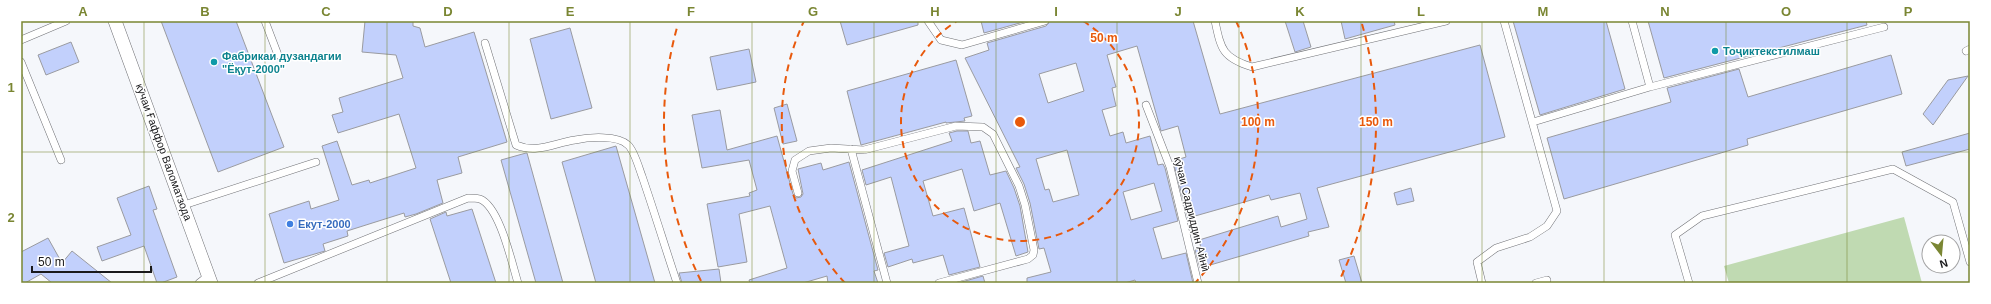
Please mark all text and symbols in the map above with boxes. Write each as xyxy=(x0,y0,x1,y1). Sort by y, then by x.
text: A xyxy=(78,4,88,19)
text: B xyxy=(200,4,210,19)
text: C xyxy=(321,4,331,19)
text: D xyxy=(443,4,453,19)
text: E xyxy=(566,4,575,19)
text: F xyxy=(687,4,695,19)
text: G xyxy=(808,4,818,19)
text: H xyxy=(930,4,940,19)
text: I xyxy=(1054,4,1058,19)
text: J xyxy=(1174,4,1182,19)
text: K xyxy=(1295,4,1305,19)
text: L xyxy=(1417,4,1425,19)
text: M xyxy=(1538,4,1548,19)
text: N xyxy=(1660,4,1670,19)
text: O xyxy=(1781,4,1791,19)
text: P xyxy=(1904,4,1913,19)
text: 50 m xyxy=(1090,31,1118,45)
place label: Тоҷиктекстилмаш xyxy=(1723,45,1820,57)
marker: Тоҷиктекстилмаш xyxy=(1710,46,1720,56)
place label: Фабрикаи дузандагии "Ёқут-2000" xyxy=(222,50,342,75)
marker: Фабрикаи дузандагии "Ёқут-2000" xyxy=(209,57,219,67)
text: 1 xyxy=(7,80,15,95)
street label: кӯчаи Ғаффор Валоматзода xyxy=(134,82,195,223)
centre of rings xyxy=(1013,115,1027,129)
text: 100 m xyxy=(1241,115,1275,129)
text: 150 m xyxy=(1359,115,1393,129)
street label: кӯчаи Садриддин Айнӣ xyxy=(1172,155,1212,273)
text: 2 xyxy=(7,210,15,225)
place label: Екут-2000 xyxy=(298,218,351,230)
marker: Екут-2000 xyxy=(285,219,295,229)
north arrow xyxy=(1921,234,1961,274)
scale bar xyxy=(32,248,151,274)
text: 50 m xyxy=(38,255,65,269)
text: N xyxy=(1938,257,1949,270)

